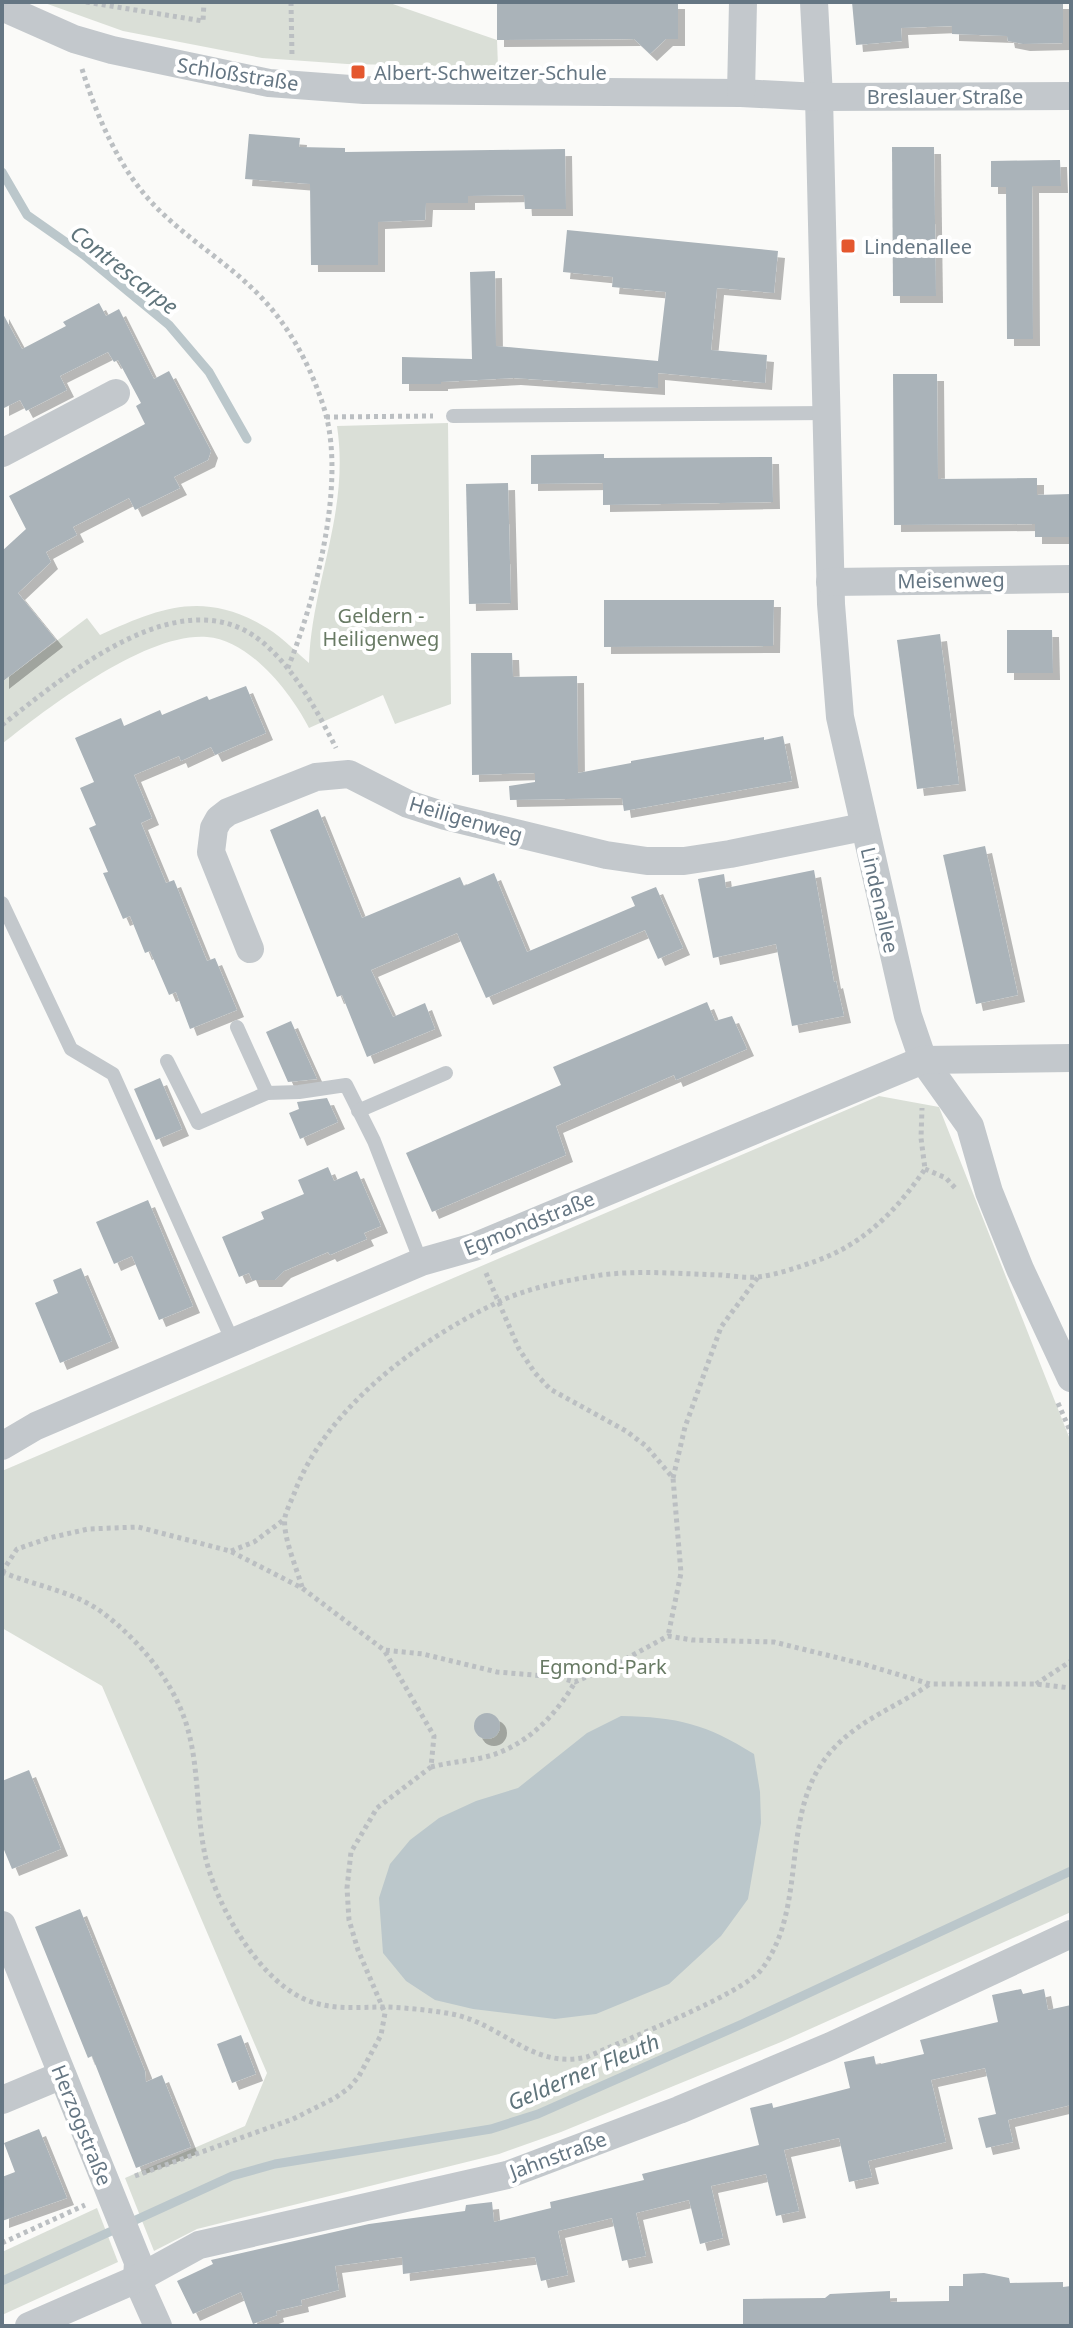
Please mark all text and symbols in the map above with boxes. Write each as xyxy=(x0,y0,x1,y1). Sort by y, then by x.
street label: Schloßstraße xyxy=(175,51,301,97)
place label: Albert-Schweitzer-Schule xyxy=(374,59,607,86)
marker: Albert-Schweitzer-Schule xyxy=(349,63,367,81)
street label: Breslauer Straße xyxy=(867,83,1023,110)
water label: Contrescarpe xyxy=(65,217,185,321)
place label: Lindenallee xyxy=(864,233,972,260)
marker: Lindenallee xyxy=(839,237,857,255)
street label: Meisenweg xyxy=(897,566,1005,594)
park label: Geldern - Heiligenweg xyxy=(323,602,439,652)
street label: Heiligenweg xyxy=(406,790,526,848)
street label: Lindenallee xyxy=(855,844,905,956)
street label: Egmondstraße xyxy=(460,1185,598,1261)
park label: Egmond-Park xyxy=(539,1653,667,1680)
water label: Gelderner Fleuth xyxy=(502,2026,664,2116)
street label: Herzogstraße xyxy=(46,2061,118,2189)
street label: Jahnstraße xyxy=(504,2125,610,2186)

